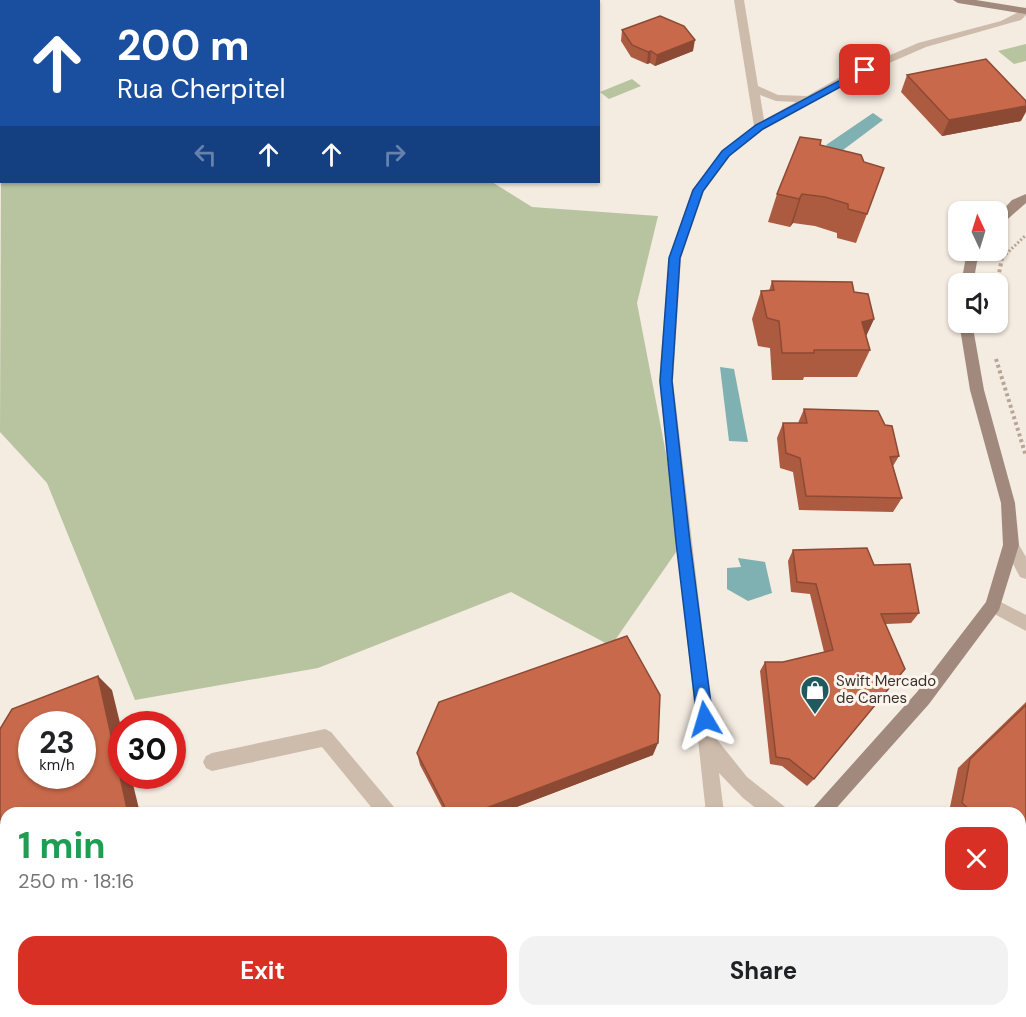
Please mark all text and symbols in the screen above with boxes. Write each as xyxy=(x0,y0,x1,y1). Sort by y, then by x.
text: 200 m xyxy=(117,18,250,73)
icon: ahead xyxy=(18,24,96,102)
pin xyxy=(839,44,890,95)
icon: arrive xyxy=(848,53,881,86)
text: Rua Cherpitel xyxy=(117,71,286,106)
icon: left xyxy=(189,138,222,171)
icon: ahead xyxy=(252,138,285,171)
icon: ahead xyxy=(315,138,348,171)
icon: right xyxy=(378,138,411,171)
north arrow xyxy=(948,201,1008,261)
map controls xyxy=(948,201,1008,333)
button: sound xyxy=(948,273,1008,333)
place label: Swift Mercado de Carnes xyxy=(836,671,936,708)
shop icon: Swift Mercado de Carnes xyxy=(799,674,831,716)
position arrow xyxy=(673,687,737,751)
speed limit sign: 30 xyxy=(108,711,186,789)
text: 23 xyxy=(39,723,75,762)
text: km/h xyxy=(39,755,75,775)
text: 1 min xyxy=(18,822,106,869)
button: close xyxy=(945,827,1008,890)
text: 250 m · 18:16 xyxy=(18,868,134,894)
button: Exit xyxy=(18,936,507,1005)
button: Share xyxy=(519,936,1008,1005)

